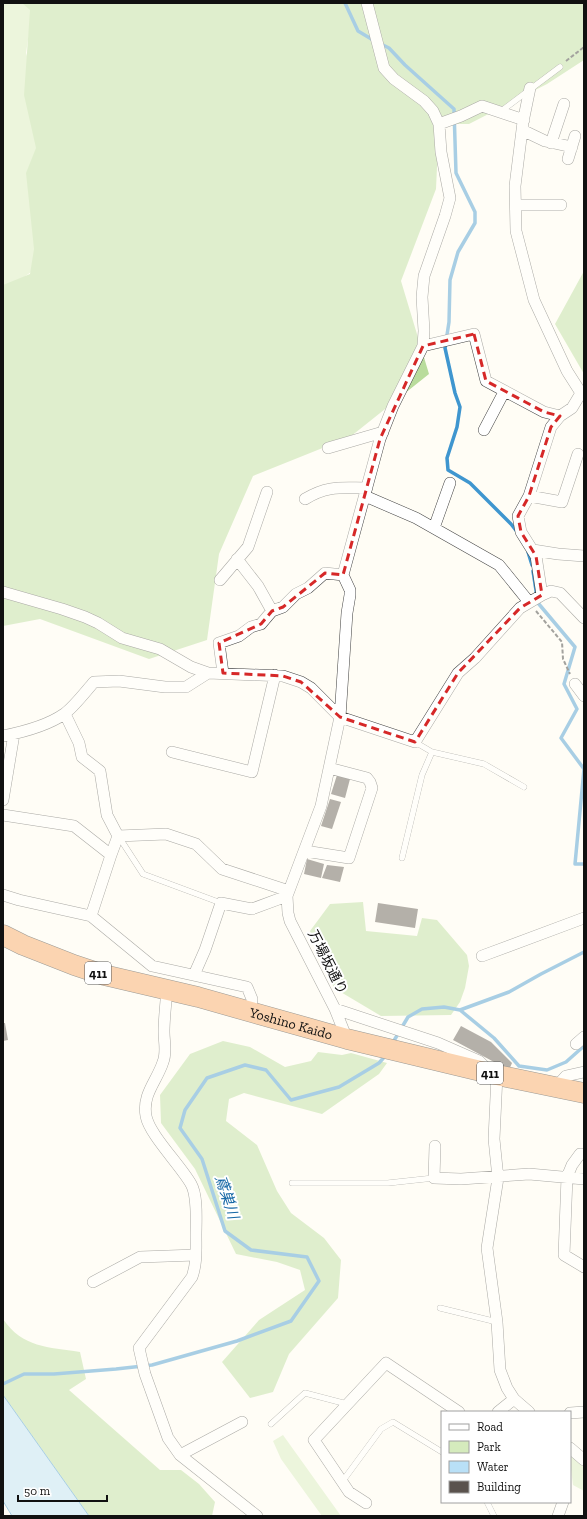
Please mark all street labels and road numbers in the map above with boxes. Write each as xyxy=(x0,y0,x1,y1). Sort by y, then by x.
street label: 万場坂通り xyxy=(304,927,351,997)
road number: 411 xyxy=(85,962,111,984)
street label: Yoshino Kaido xyxy=(246,1004,334,1044)
road number: 411 xyxy=(477,1062,503,1084)

